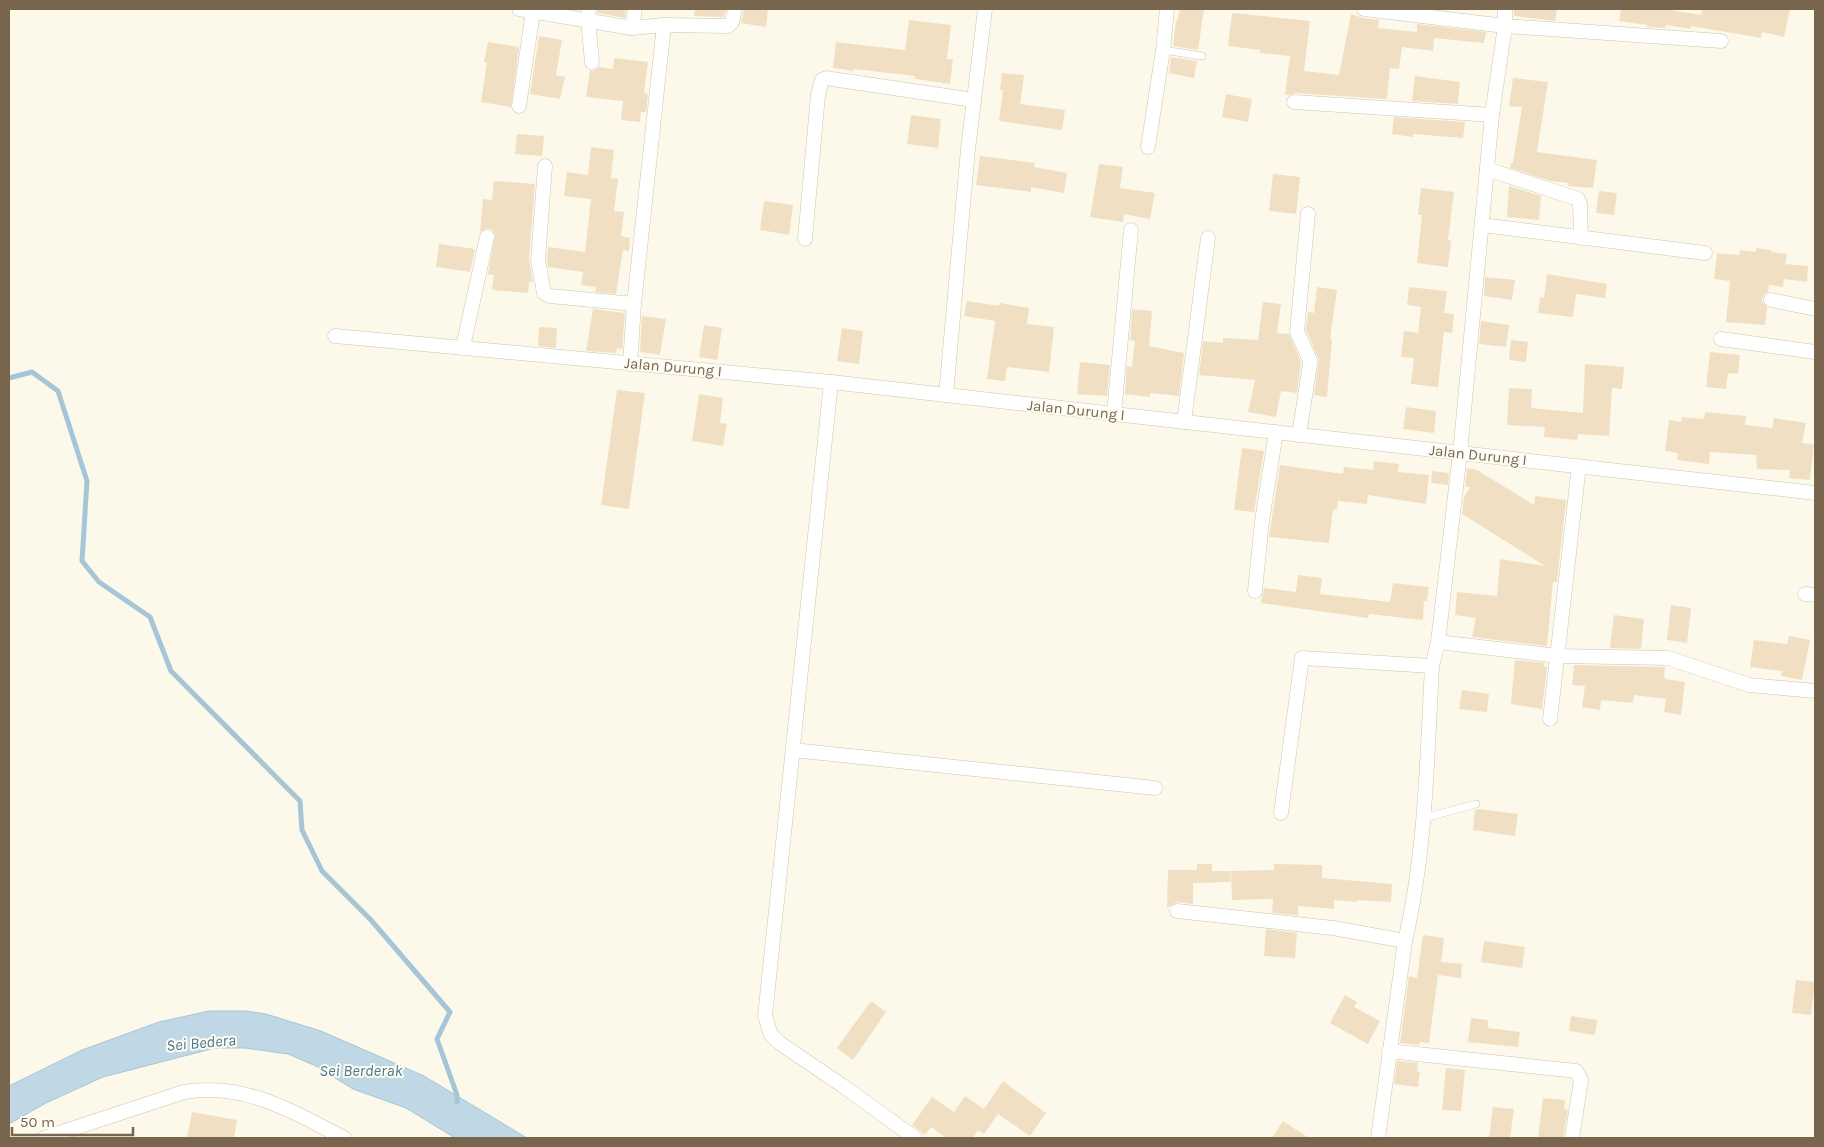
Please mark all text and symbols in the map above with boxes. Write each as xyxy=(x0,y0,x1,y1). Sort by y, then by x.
street label: Jalan Durung I xyxy=(623,354,723,380)
street label: Jalan Durung I xyxy=(1026,396,1126,424)
street label: Jalan Durung I xyxy=(1428,441,1528,469)
water label: Sei Bedera xyxy=(165,1030,237,1055)
water label: Sei Berderak xyxy=(319,1061,404,1080)
scale bar xyxy=(12,1104,134,1136)
text: 50 m xyxy=(20,1113,55,1131)

